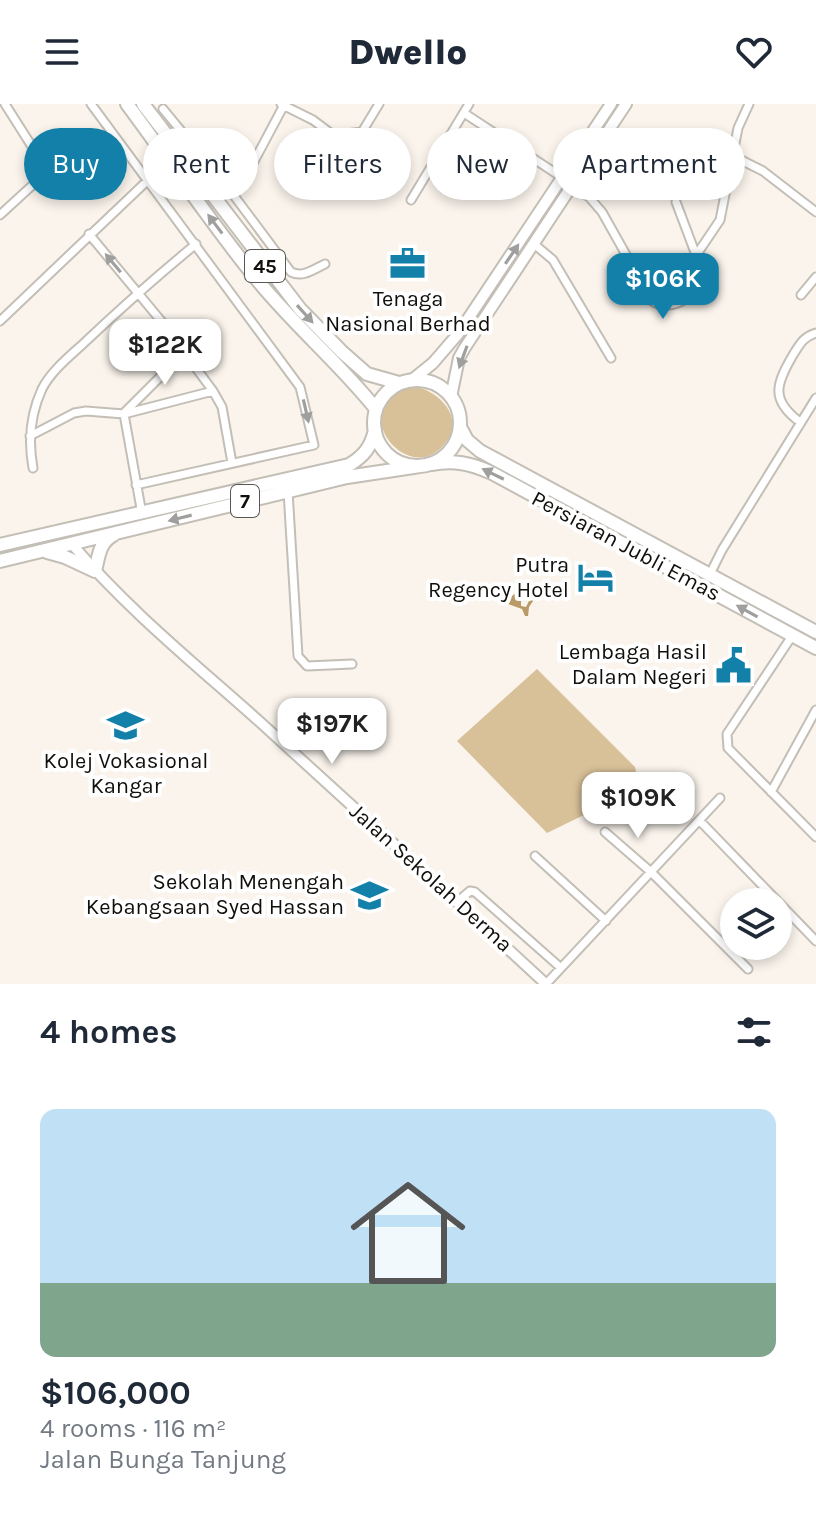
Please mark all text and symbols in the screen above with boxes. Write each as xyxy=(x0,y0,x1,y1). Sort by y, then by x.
icon: menu xyxy=(40,30,84,74)
icon: heart xyxy=(732,30,776,74)
text: Dwello xyxy=(349,31,467,73)
chip: Buy xyxy=(24,128,127,200)
chip: Rent xyxy=(143,128,258,200)
chip: Filters xyxy=(274,128,411,200)
chip: New xyxy=(427,128,537,200)
chip: Apartment xyxy=(553,128,745,200)
one-way arrow xyxy=(208,213,224,234)
office icon: Tenaga Nasional Berhad xyxy=(389,244,427,282)
one-way arrow xyxy=(504,244,519,265)
road number: 45 xyxy=(245,250,285,282)
pin: $106K xyxy=(607,253,719,321)
one-way arrow xyxy=(105,254,122,274)
text: $106K xyxy=(625,263,701,294)
place label: Tenaga Nasional Berhad xyxy=(325,286,491,337)
one-way arrow xyxy=(296,305,314,324)
pin: $122K xyxy=(109,319,221,387)
text: $122K xyxy=(127,329,203,360)
one-way arrow xyxy=(456,345,468,369)
one-way arrow xyxy=(300,398,313,423)
one-way arrow xyxy=(481,467,504,481)
road number: 7 xyxy=(231,485,259,517)
street label: Persiaran Jubli Emas xyxy=(527,485,725,607)
one-way arrow xyxy=(167,512,192,524)
place label: Putra Regency Hotel xyxy=(428,552,569,603)
hotel icon: Putra Regency Hotel xyxy=(576,559,614,597)
one-way arrow xyxy=(736,605,759,618)
place label: Lembaga Hasil Dalam Negeri xyxy=(559,639,707,690)
public building icon: Lembaga Hasil Dalam Negeri xyxy=(714,646,752,684)
pin: $197K xyxy=(276,698,388,766)
school or university icon: Kolej Vokasional Kangar xyxy=(107,706,145,744)
text: $197K xyxy=(296,708,368,739)
place label: Kolej Vokasional Kangar xyxy=(44,748,208,799)
pin: $109K xyxy=(582,772,694,840)
text: $109K xyxy=(600,782,676,813)
street label: Jalan Sekolah Derma xyxy=(344,798,518,958)
place label: Sekolah Menengah Kebangsaan Syed Hassan xyxy=(86,869,344,920)
school or university icon: Sekolah Menengah Kebangsaan Syed Hassan xyxy=(351,876,389,914)
map controls xyxy=(720,888,792,960)
button: layers xyxy=(720,888,792,960)
icon: filters xyxy=(732,1010,776,1054)
text: 4 homes xyxy=(40,1012,177,1052)
icon: home xyxy=(336,1161,480,1305)
text: $106,000 xyxy=(40,1373,191,1413)
text: 4 rooms · 116 m² xyxy=(40,1413,227,1444)
text: Jalan Bunga Tanjung xyxy=(40,1444,286,1475)

